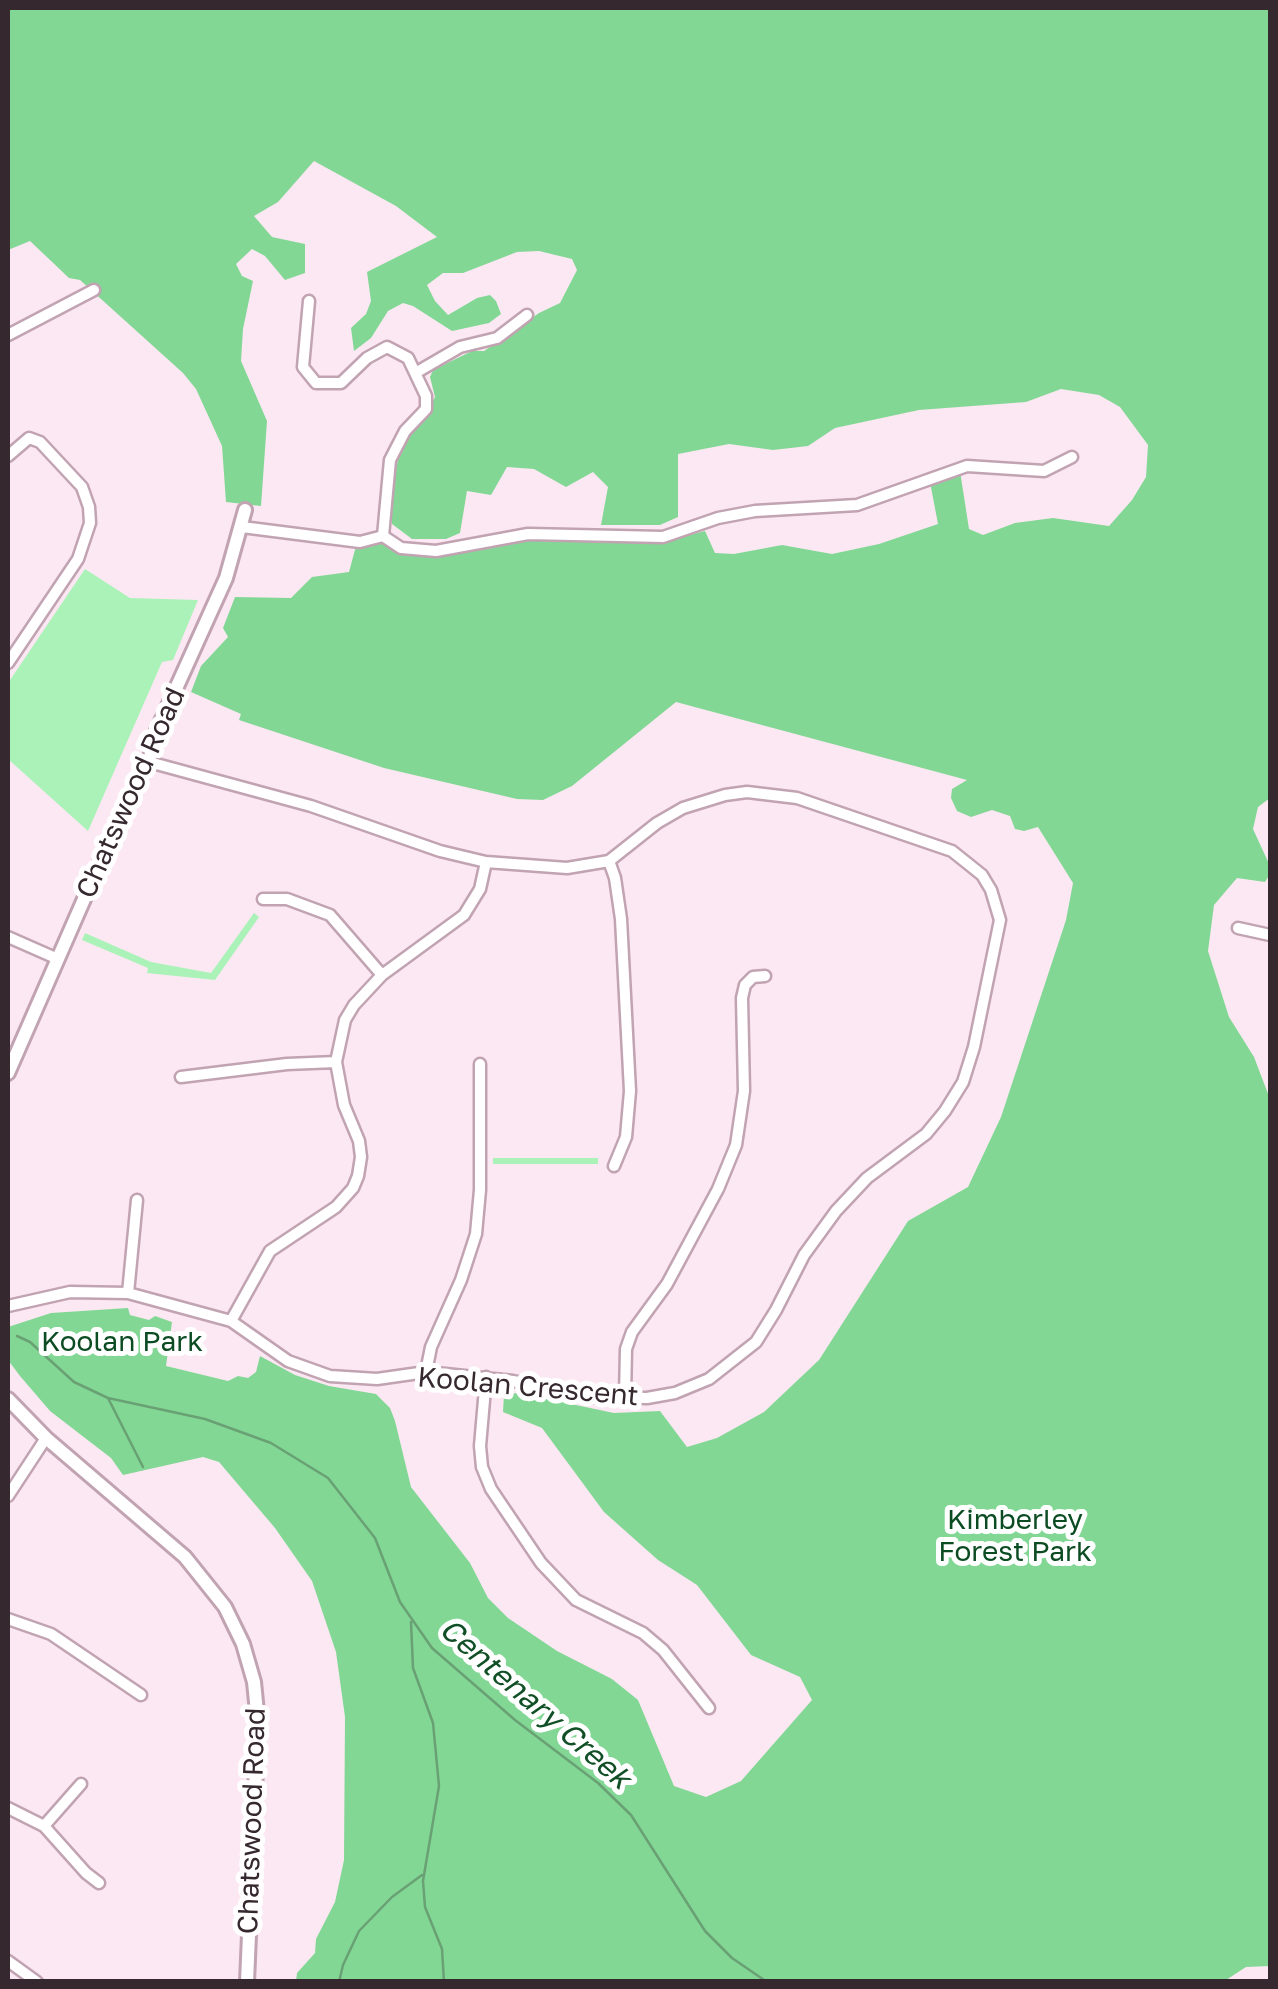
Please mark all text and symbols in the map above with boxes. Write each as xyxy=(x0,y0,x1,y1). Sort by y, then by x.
street label: Chatswood Road xyxy=(70,683,192,903)
park label: Koolan Park xyxy=(41,1325,203,1359)
street label: Koolan Crescent xyxy=(416,1361,640,1413)
park label: Kimberley Forest Park xyxy=(938,1503,1092,1569)
water label: Centenary Creek xyxy=(432,1611,638,1797)
street label: Chatswood Road xyxy=(231,1707,273,1935)

